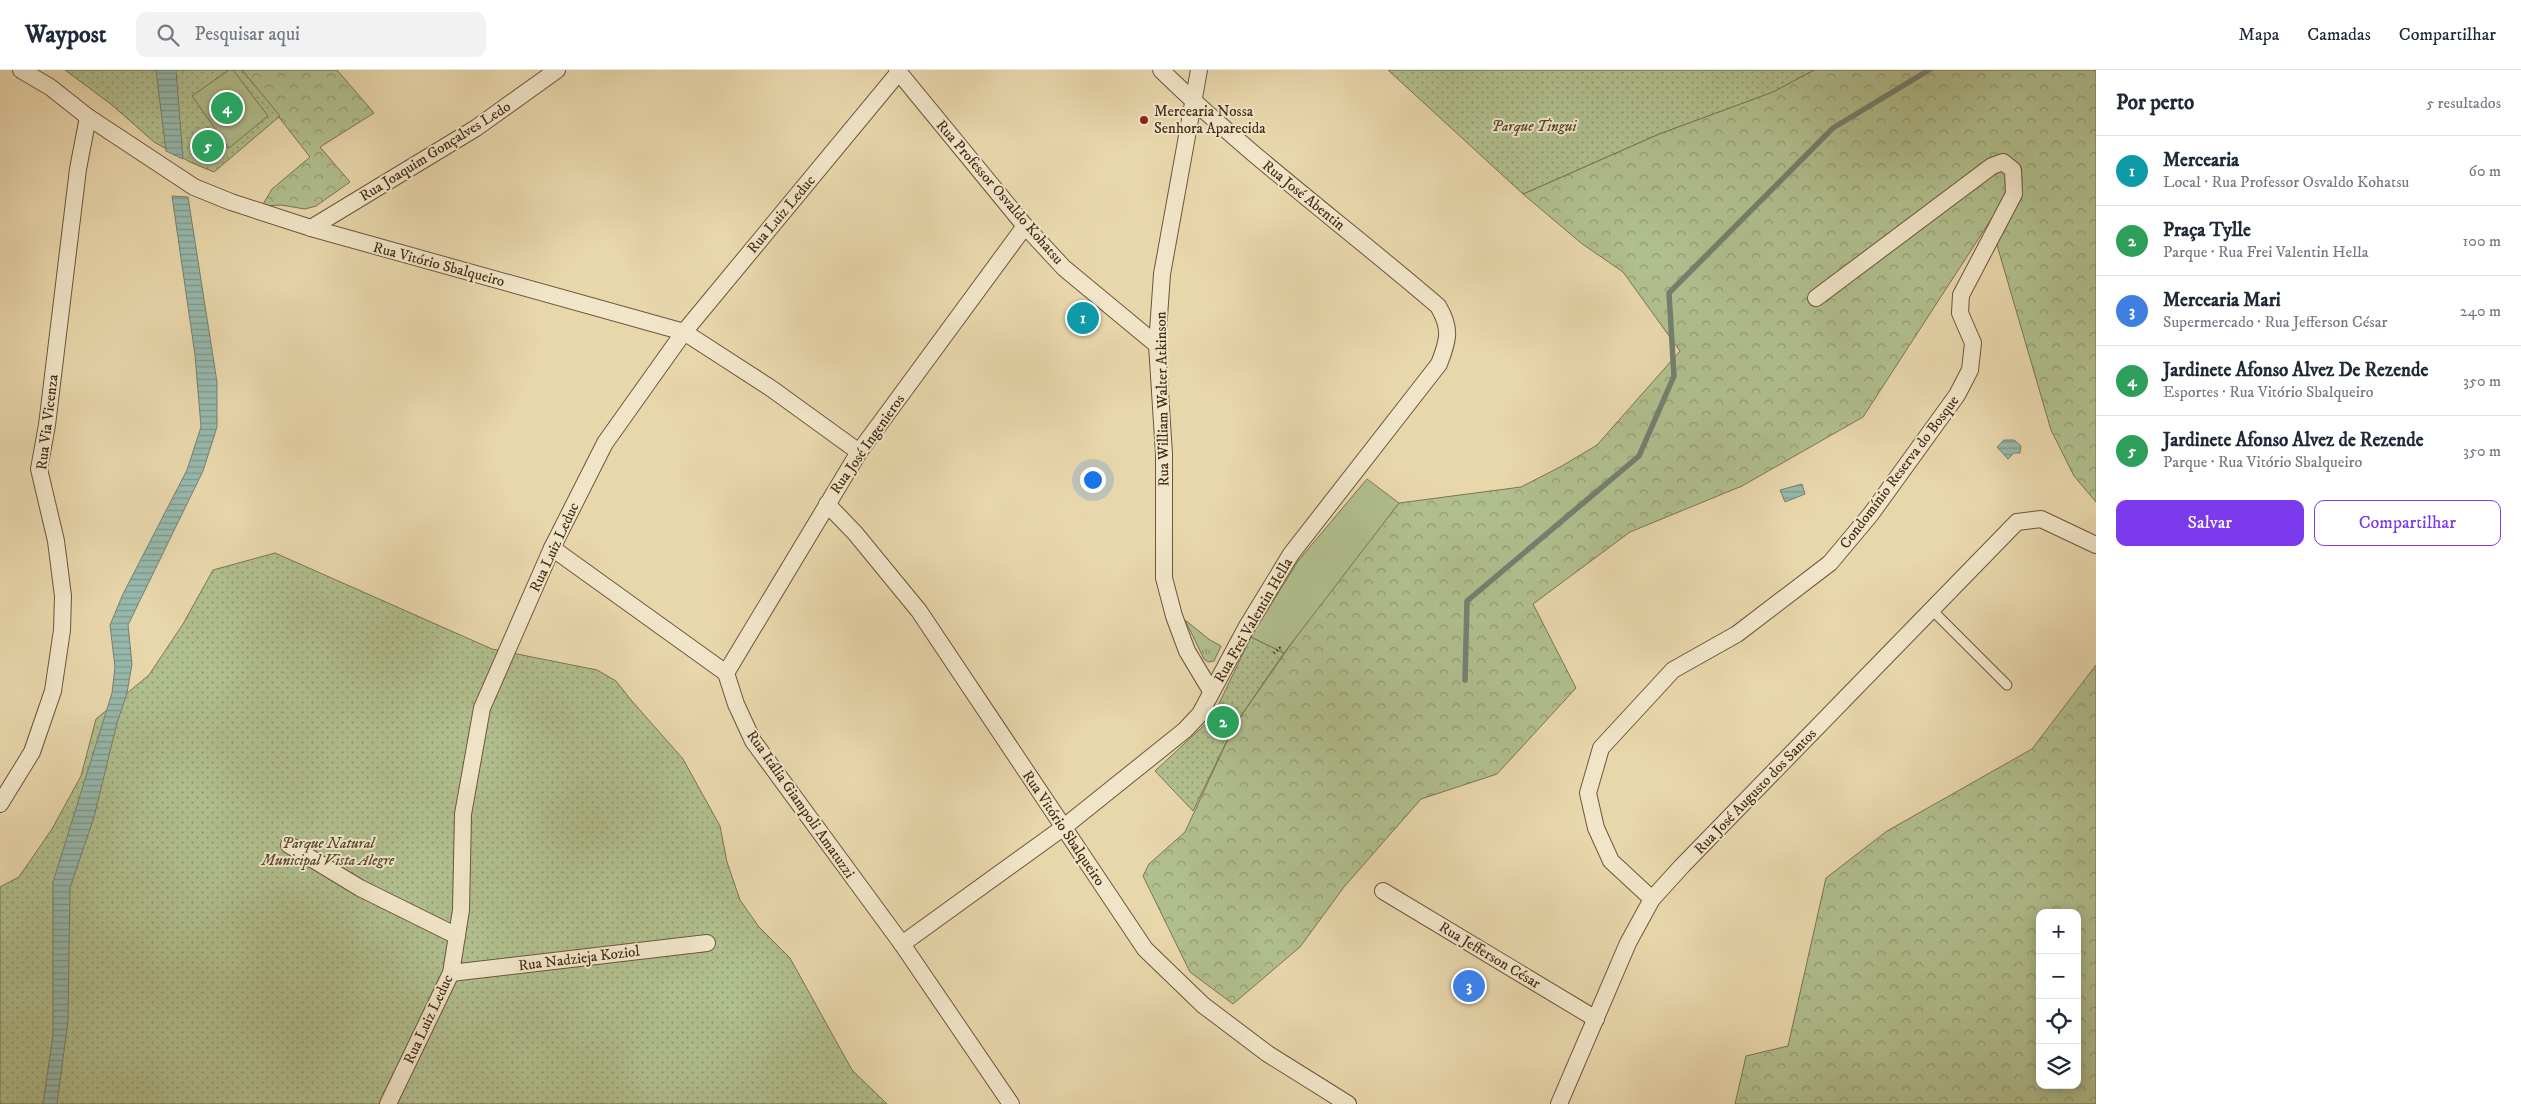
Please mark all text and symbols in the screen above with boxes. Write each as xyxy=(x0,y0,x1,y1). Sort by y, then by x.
search box xyxy=(136,12,486,57)
text: Waypost xyxy=(25,20,106,50)
icon: search xyxy=(154,21,182,49)
text: Pesquisar aqui xyxy=(194,23,300,46)
text: Mapa xyxy=(2239,24,2279,46)
text: Camadas xyxy=(2307,24,2371,46)
text: Compartilhar xyxy=(2399,24,2496,46)
pin: 4 xyxy=(211,89,243,127)
text: Por perto xyxy=(2116,90,2194,116)
text: 5 resultados xyxy=(2426,93,2501,113)
street label: Rua Joaquim Gonçalves Ledo xyxy=(356,97,514,206)
place label: Mercearia Nossa Senhora Aparecida xyxy=(1154,102,1266,138)
marker: Mercearia Nossa Senhora Aparecida xyxy=(1138,114,1150,126)
street label: Rua Professor Osvaldo Kohatsu xyxy=(932,116,1068,269)
park label: Parque Tingui xyxy=(1491,117,1578,136)
pin: 5 xyxy=(192,127,224,165)
text: Mercearia xyxy=(2163,149,2239,172)
street label: Rua José Abentin xyxy=(1258,156,1349,235)
text: 1 xyxy=(2129,161,2135,181)
text: 60 m xyxy=(2469,161,2501,181)
street label: Rua Luiz Leduc xyxy=(743,171,820,257)
text: Local · Rua Professor Osvaldo Kohatsu xyxy=(2163,172,2409,192)
text: Praça Tylle xyxy=(2163,219,2251,242)
text: 2 xyxy=(2128,231,2136,251)
text: 100 m xyxy=(2463,231,2501,251)
street label: Rua Vitório Sbalqueiro xyxy=(371,238,507,291)
text: Parque · Rua Frei Valentin Hella xyxy=(2163,242,2369,262)
text: Mercearia Mari xyxy=(2163,289,2281,312)
pin: 1 xyxy=(1067,299,1099,337)
text: 3 xyxy=(2129,301,2135,321)
text: 240 m xyxy=(2460,301,2501,321)
street label: Rua William Walter Atkinson xyxy=(1151,311,1174,487)
text: Supermercado · Rua Jefferson César xyxy=(2163,312,2387,332)
text: Jardinete Afonso Alvez De Rezende xyxy=(2163,359,2428,382)
text: 4 xyxy=(2127,371,2137,391)
text: 350 m xyxy=(2463,371,2501,391)
street label: Rua Via Vicenza xyxy=(32,373,63,471)
text: Esportes · Rua Vitório Sbalqueiro xyxy=(2163,382,2374,402)
street label: Rua José Ingenieros xyxy=(826,391,909,498)
street label: Condomínio Reserva do Bosque xyxy=(1835,392,1963,553)
text: Jardinete Afonso Alvez de Rezende xyxy=(2163,429,2424,452)
text: 5 xyxy=(2128,441,2136,461)
text: 350 m xyxy=(2463,441,2501,461)
text: Parque · Rua Vitório Sbalqueiro xyxy=(2163,452,2362,472)
your location xyxy=(1080,467,1106,493)
street label: Rua Luiz Leduc xyxy=(525,499,584,595)
button: Salvar xyxy=(2116,500,2304,546)
button: Compartilhar xyxy=(2314,500,2501,546)
street label: Rua Frei Valentin Hella xyxy=(1210,554,1297,686)
pin: 2 xyxy=(1207,703,1239,741)
street label: Rua José Augusto dos Santos xyxy=(1690,724,1821,858)
street label: Rua Itália Giampoli Amatuzzi xyxy=(742,727,859,882)
street label: Rua Vitório Sbalqueiro xyxy=(1018,767,1109,890)
park label: Parque Natural Municipal Vista Alegre xyxy=(261,834,395,870)
map controls xyxy=(2036,909,2081,1089)
button: + xyxy=(2036,909,2081,954)
street label: Rua Jefferson César xyxy=(1435,918,1544,993)
street label: Rua Nadzieja Koziol xyxy=(517,942,641,975)
button: − xyxy=(2036,954,2081,999)
pin: 3 xyxy=(1453,967,1485,1005)
street label: Rua Luiz Leduc xyxy=(399,971,458,1067)
button: locate xyxy=(2036,999,2081,1044)
button: layers xyxy=(2036,1044,2081,1089)

